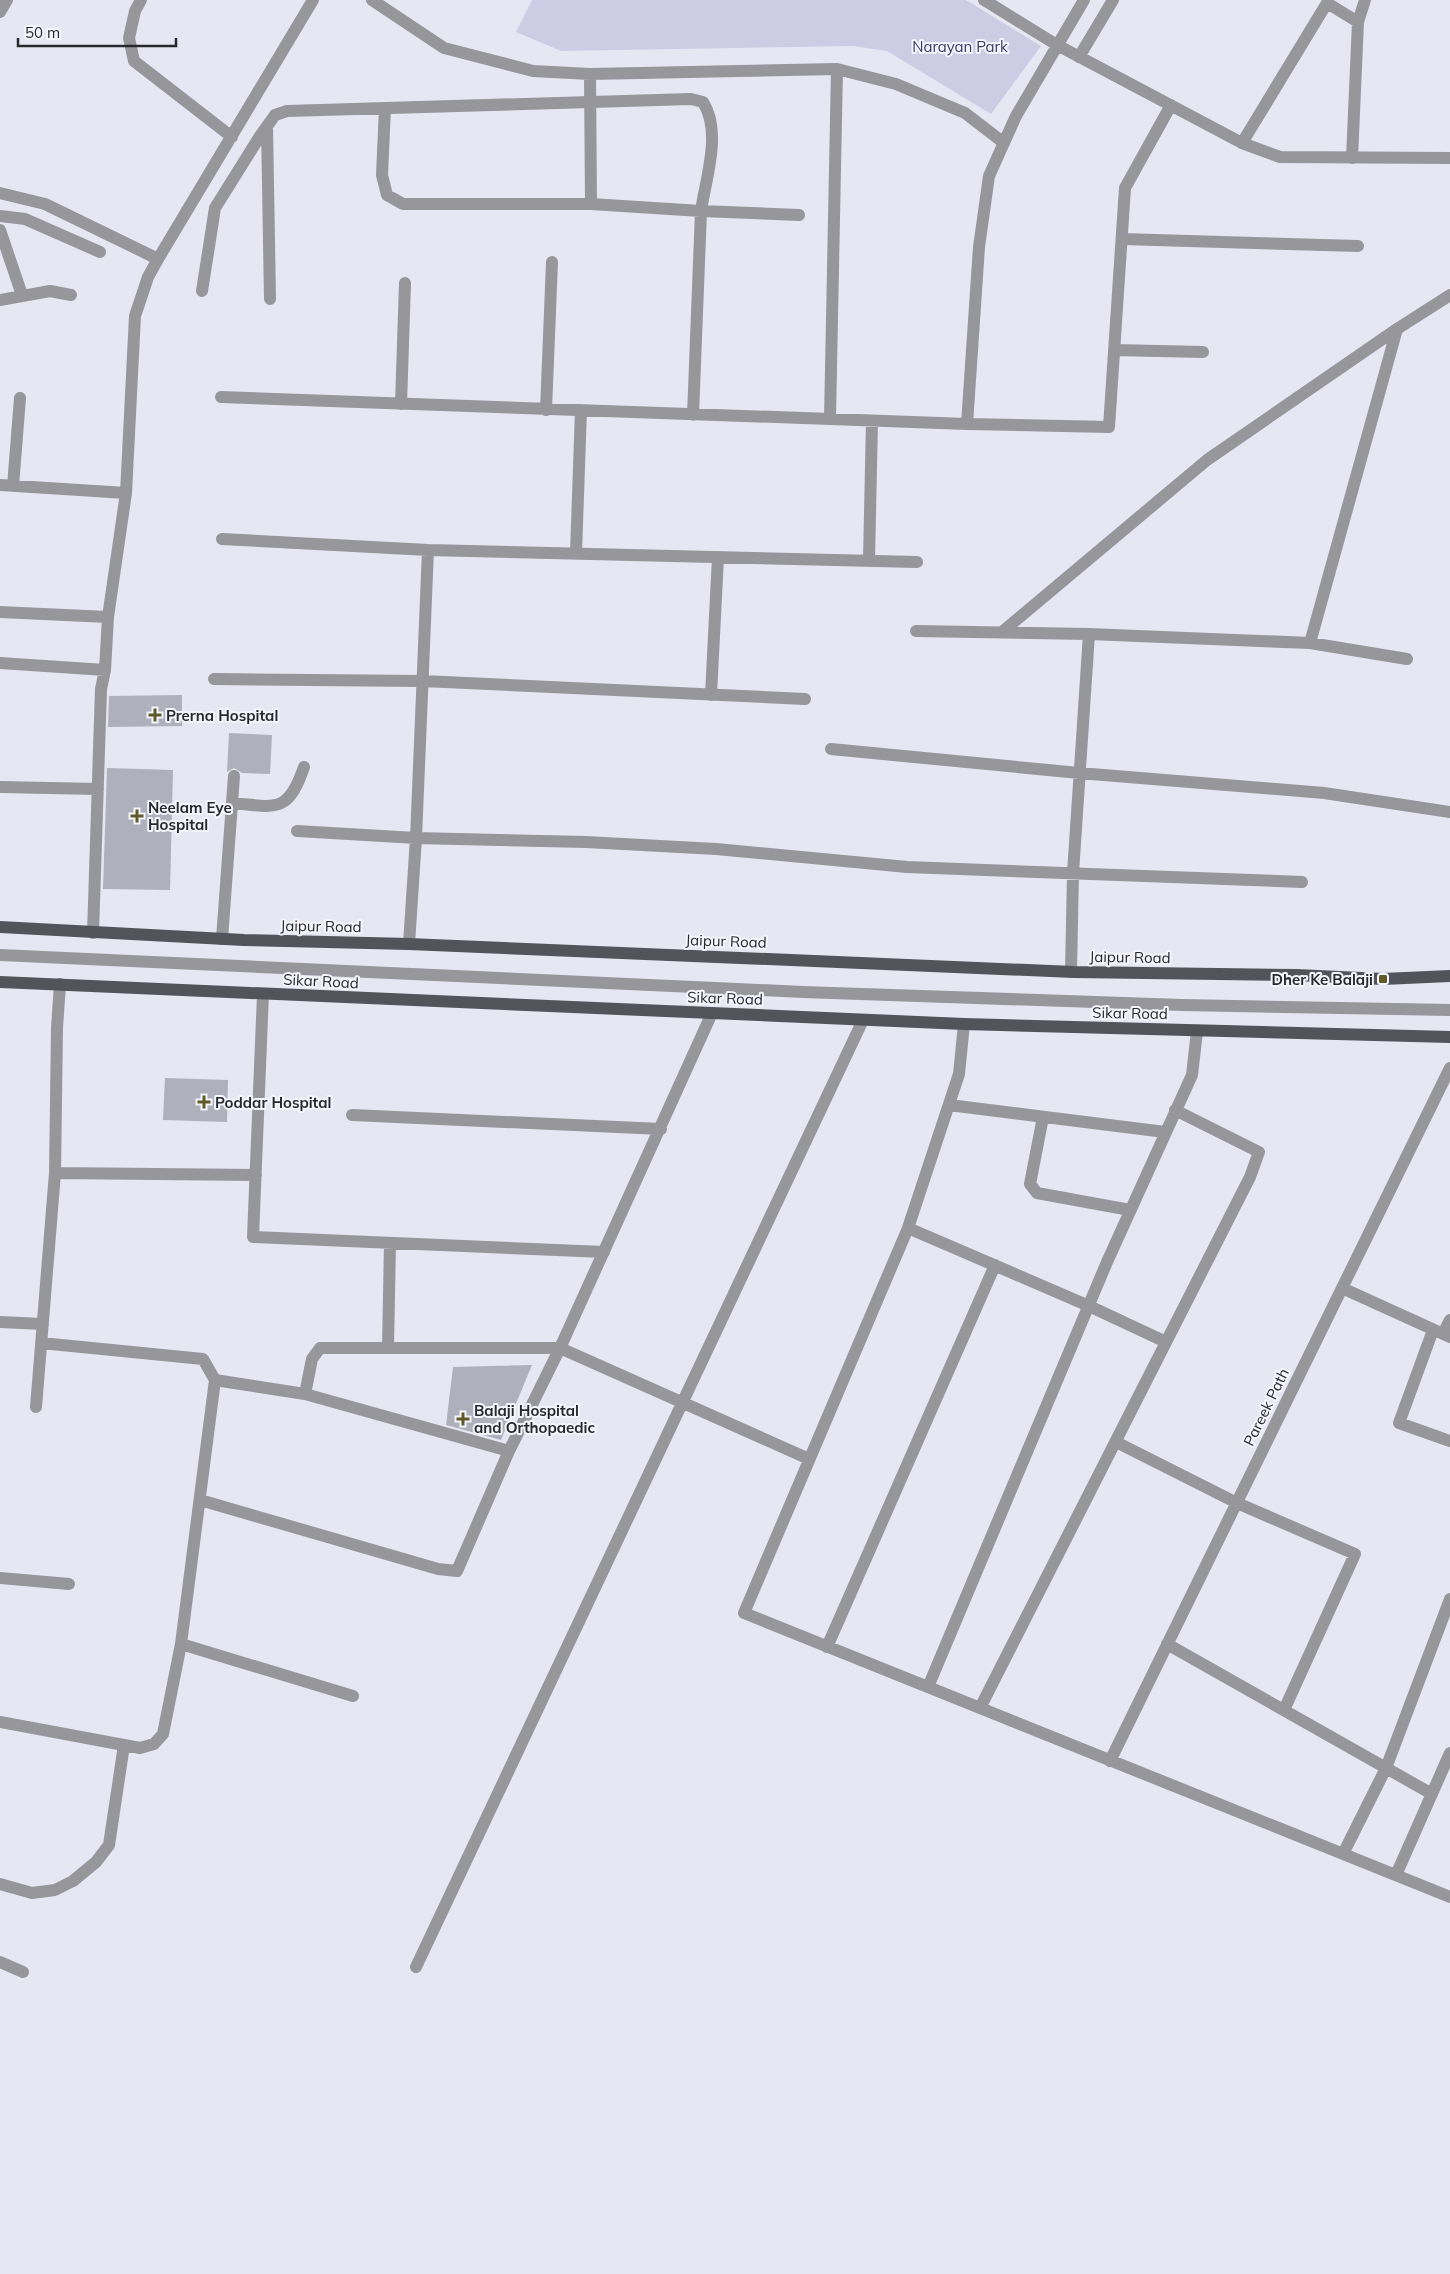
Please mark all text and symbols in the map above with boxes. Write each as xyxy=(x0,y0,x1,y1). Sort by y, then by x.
scale bar xyxy=(18,15,175,47)
text: 50 m xyxy=(25,23,60,42)
park label: Narayan Park xyxy=(912,37,1008,56)
place label: Prerna Hospital xyxy=(166,706,278,725)
marker: Prerna Hospital xyxy=(148,708,162,722)
place label: Neelam Eye Hospital xyxy=(148,798,232,834)
marker: Neelam Eye Hospital xyxy=(130,809,144,823)
street label: Jaipur Road xyxy=(280,916,362,936)
street label: Jaipur Road xyxy=(685,930,767,952)
street label: Jaipur Road xyxy=(1089,947,1171,967)
street label: Sikar Road xyxy=(283,970,359,992)
place label: Dher Ke Balaji xyxy=(1271,970,1373,989)
marker: Dher Ke Balaji xyxy=(1377,973,1389,985)
street label: Sikar Road xyxy=(687,987,763,1009)
street label: Sikar Road xyxy=(1092,1003,1168,1023)
place label: Poddar Hospital xyxy=(215,1093,332,1112)
marker: Poddar Hospital xyxy=(197,1095,211,1109)
street label: Pareek Path xyxy=(1239,1365,1293,1449)
place label: Balaji Hospital and Orthopaedic xyxy=(474,1401,596,1437)
marker: Balaji Hospital and Orthopaedic xyxy=(456,1412,470,1426)

